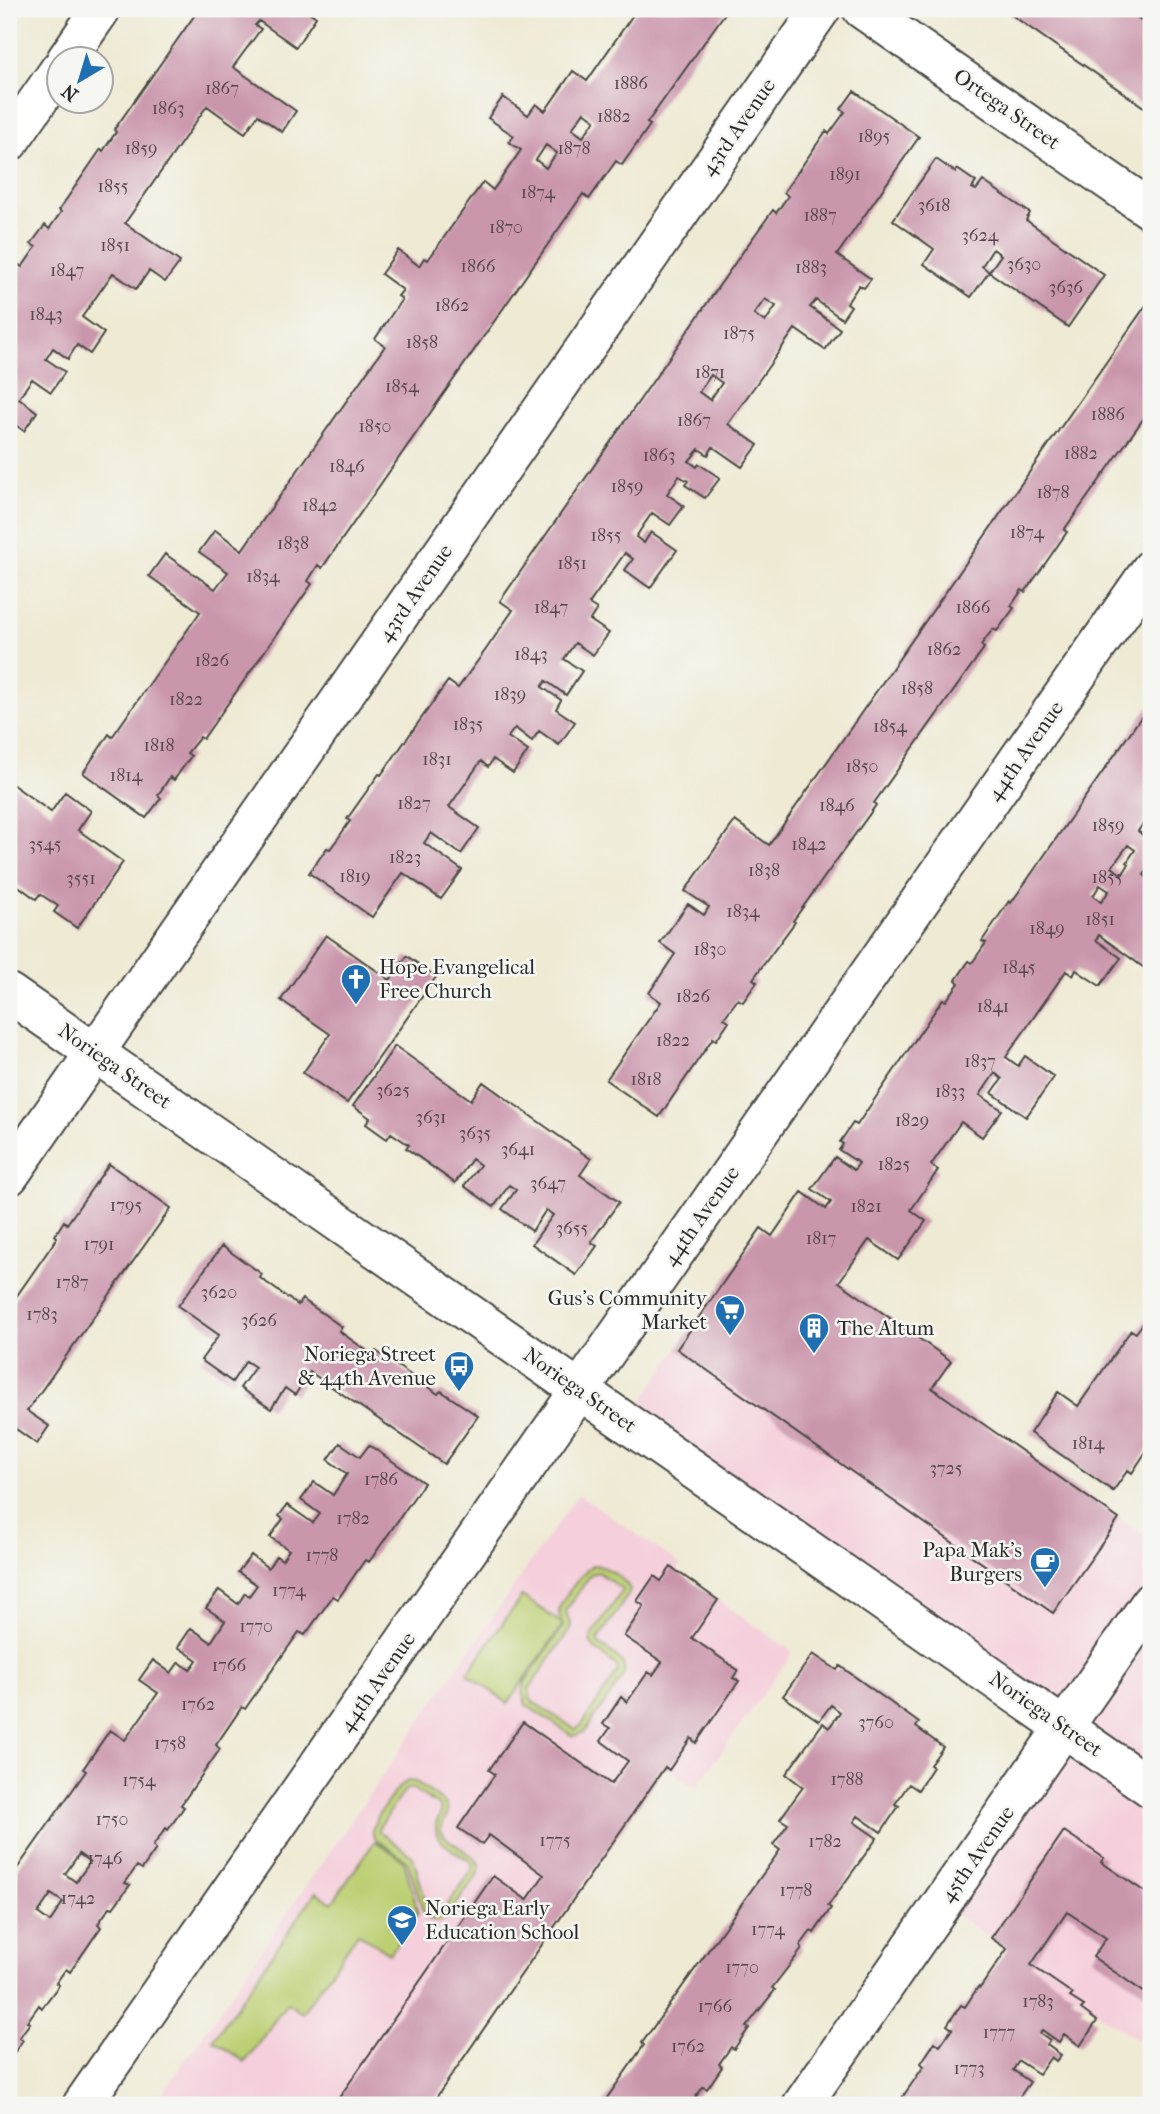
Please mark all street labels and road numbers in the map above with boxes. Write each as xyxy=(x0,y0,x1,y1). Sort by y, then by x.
street label: Ortega Street xyxy=(949,63,1065,155)
street label: 43rd Avenue xyxy=(696,74,780,180)
street label: 43rd Avenue xyxy=(373,540,457,646)
street label: 44th Avenue xyxy=(982,696,1068,806)
street label: Noriega Street xyxy=(54,1018,176,1114)
street label: 44th Avenue xyxy=(658,1161,744,1271)
street label: Noriega Street xyxy=(519,1342,641,1438)
street label: 44th Avenue xyxy=(334,1627,420,1737)
street label: Noriega Street xyxy=(985,1666,1107,1762)
street label: 45th Avenue xyxy=(935,1801,1019,1907)

